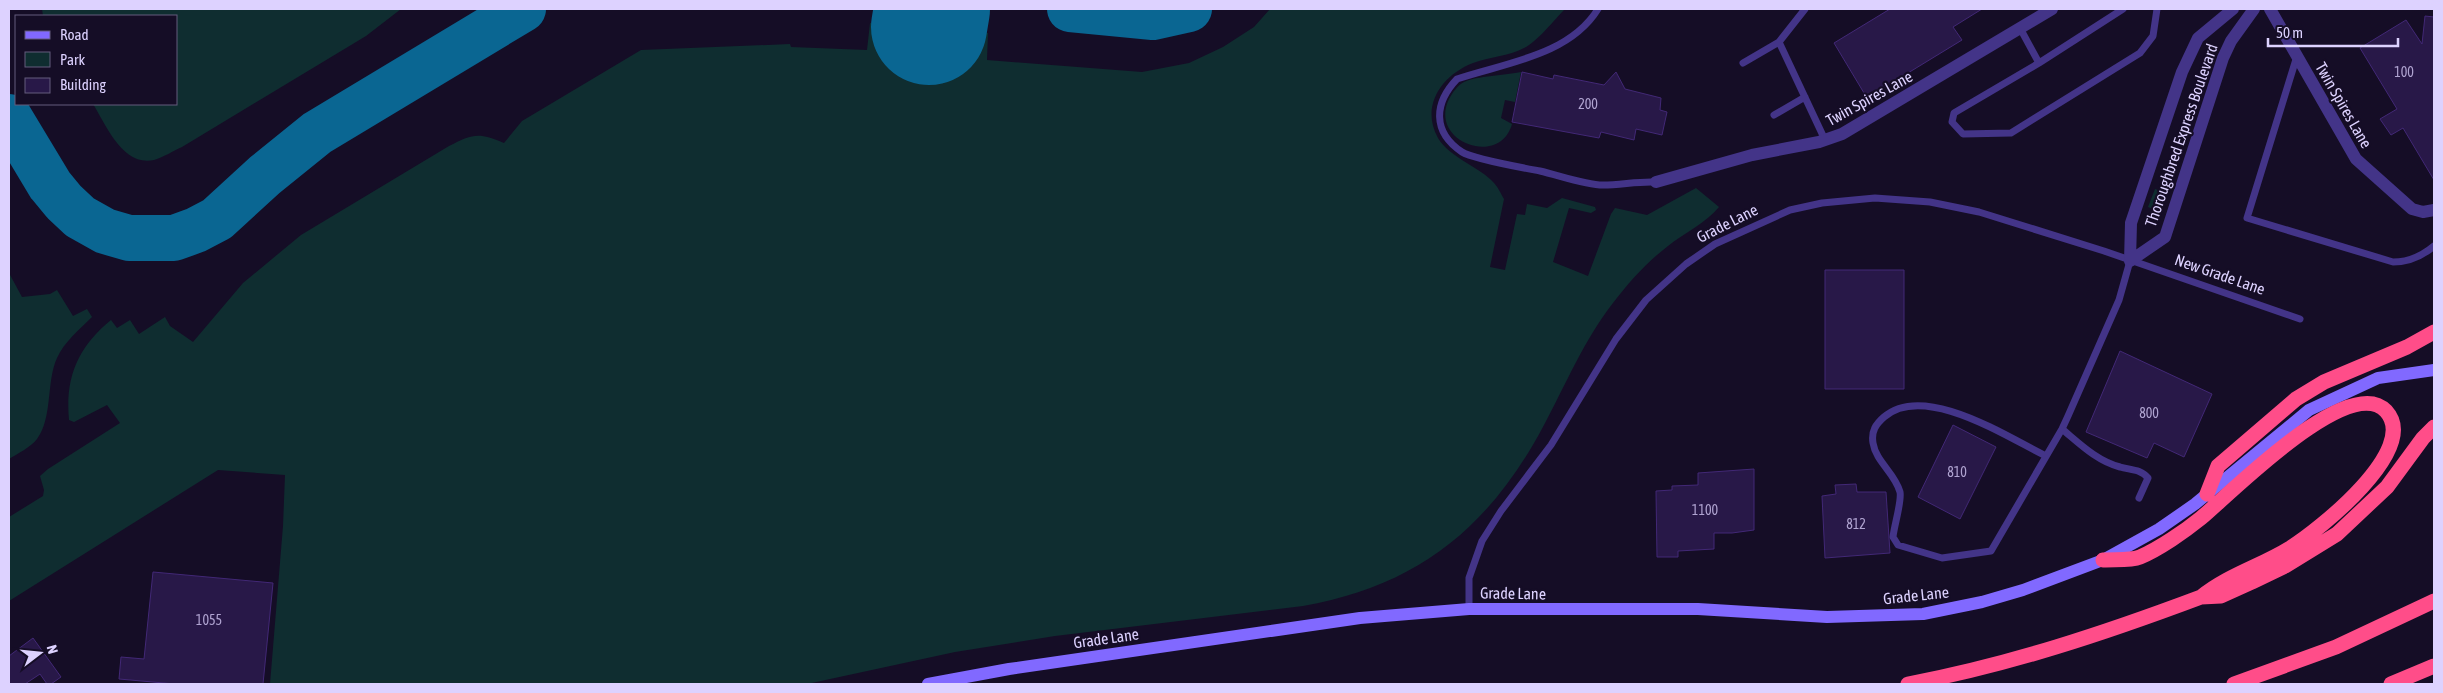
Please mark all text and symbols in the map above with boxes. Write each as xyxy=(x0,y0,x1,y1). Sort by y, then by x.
legend xyxy=(15,15,178,105)
scale bar xyxy=(2268,15,2398,47)
text: 50 m xyxy=(2276,24,2303,41)
text: Road xyxy=(60,26,89,43)
street label: Thoroughbred Express Boulevard xyxy=(2141,41,2222,229)
text: Park xyxy=(60,51,85,68)
street label: Twin Spires Lane xyxy=(2311,59,2376,152)
house number: 100 xyxy=(2394,64,2414,80)
street label: Twin Spires Lane xyxy=(1823,67,1916,130)
text: Building xyxy=(60,76,106,93)
house number: 200 xyxy=(1578,96,1598,112)
street label: Grade Lane xyxy=(1693,200,1761,246)
street label: New Grade Lane xyxy=(2172,250,2268,298)
house number: 800 xyxy=(2139,405,2159,421)
house number: 810 xyxy=(1947,464,1967,480)
house number: 1100 xyxy=(1692,502,1719,518)
house number: 812 xyxy=(1846,516,1866,532)
street label: Grade Lane xyxy=(1480,583,1546,603)
street label: Grade Lane xyxy=(1882,583,1950,607)
house number: 1055 xyxy=(196,612,222,628)
street label: Grade Lane xyxy=(1072,624,1140,652)
north arrow xyxy=(15,628,65,678)
text: N xyxy=(44,643,61,656)

